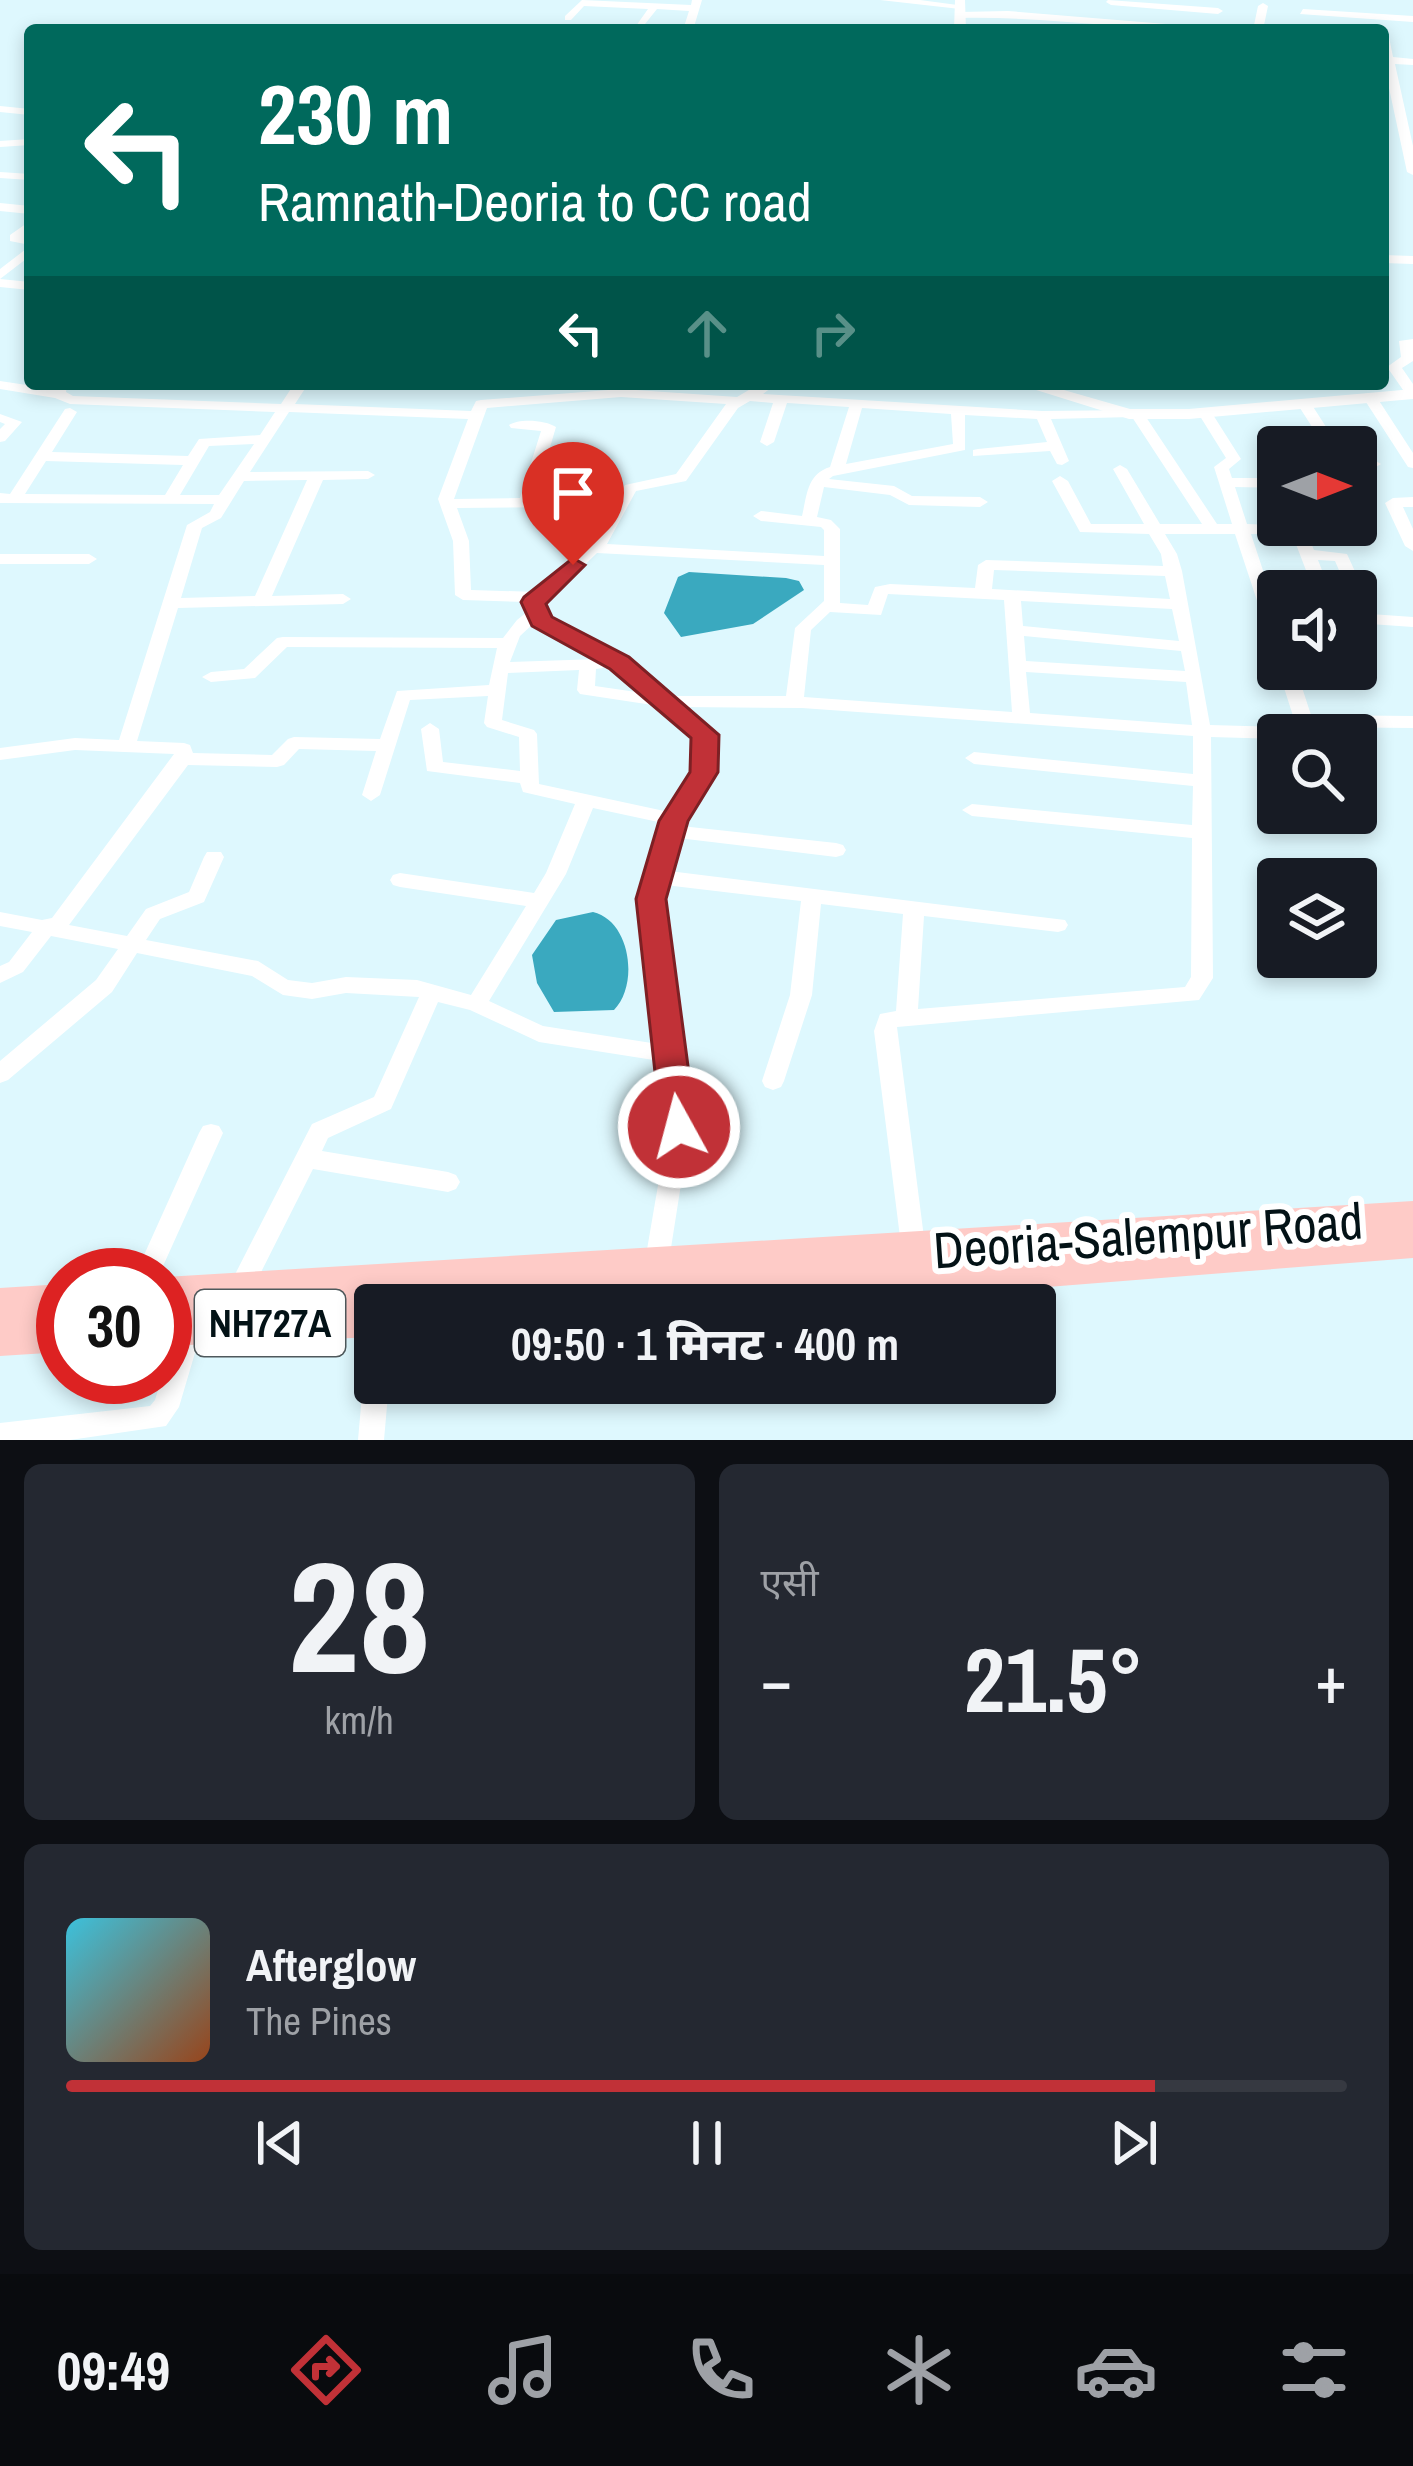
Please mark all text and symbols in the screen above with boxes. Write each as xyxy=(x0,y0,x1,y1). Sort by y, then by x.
text: 230 m xyxy=(258,57,453,170)
icon: left xyxy=(60,72,216,228)
text: Ramnath-Deoria to CC road xyxy=(258,165,812,238)
icon: left xyxy=(548,300,614,366)
icon: ahead xyxy=(674,300,740,366)
icon: right xyxy=(800,300,866,366)
north arrow xyxy=(1257,426,1377,546)
map controls xyxy=(1257,426,1377,978)
pin xyxy=(522,442,624,565)
icon: arrive xyxy=(540,460,606,526)
button: sound xyxy=(1257,570,1377,690)
button: search xyxy=(1257,714,1377,834)
button: layers xyxy=(1257,858,1377,978)
position arrow xyxy=(616,1064,742,1190)
street label: Deoria-Salempur Road xyxy=(931,1186,1365,1284)
speed limit sign: 30 xyxy=(36,1248,192,1404)
road number: NH727A xyxy=(195,1290,345,1356)
text: 09:50 · 1 मिनट · 400 m xyxy=(511,1313,899,1374)
text: 28 xyxy=(288,1511,430,1721)
text: एसी xyxy=(761,1556,819,1608)
text: 21.5° xyxy=(964,1619,1144,1740)
text: − xyxy=(761,1635,792,1724)
text: + xyxy=(1315,1635,1347,1724)
text: km/h xyxy=(325,1694,394,1746)
text: Afterglow xyxy=(246,1934,416,1995)
text: The Pines xyxy=(246,1995,392,2047)
icon: previous xyxy=(247,2110,313,2176)
icon: pause xyxy=(674,2110,740,2176)
icon: next xyxy=(1101,2110,1167,2176)
icon: directions xyxy=(284,2328,368,2412)
icon: music xyxy=(481,2328,565,2412)
icon: phone xyxy=(679,2328,763,2412)
icon: climate xyxy=(877,2328,961,2412)
icon: car xyxy=(1074,2328,1158,2412)
icon: filters xyxy=(1272,2328,1356,2412)
text: 09:49 xyxy=(57,2334,170,2407)

